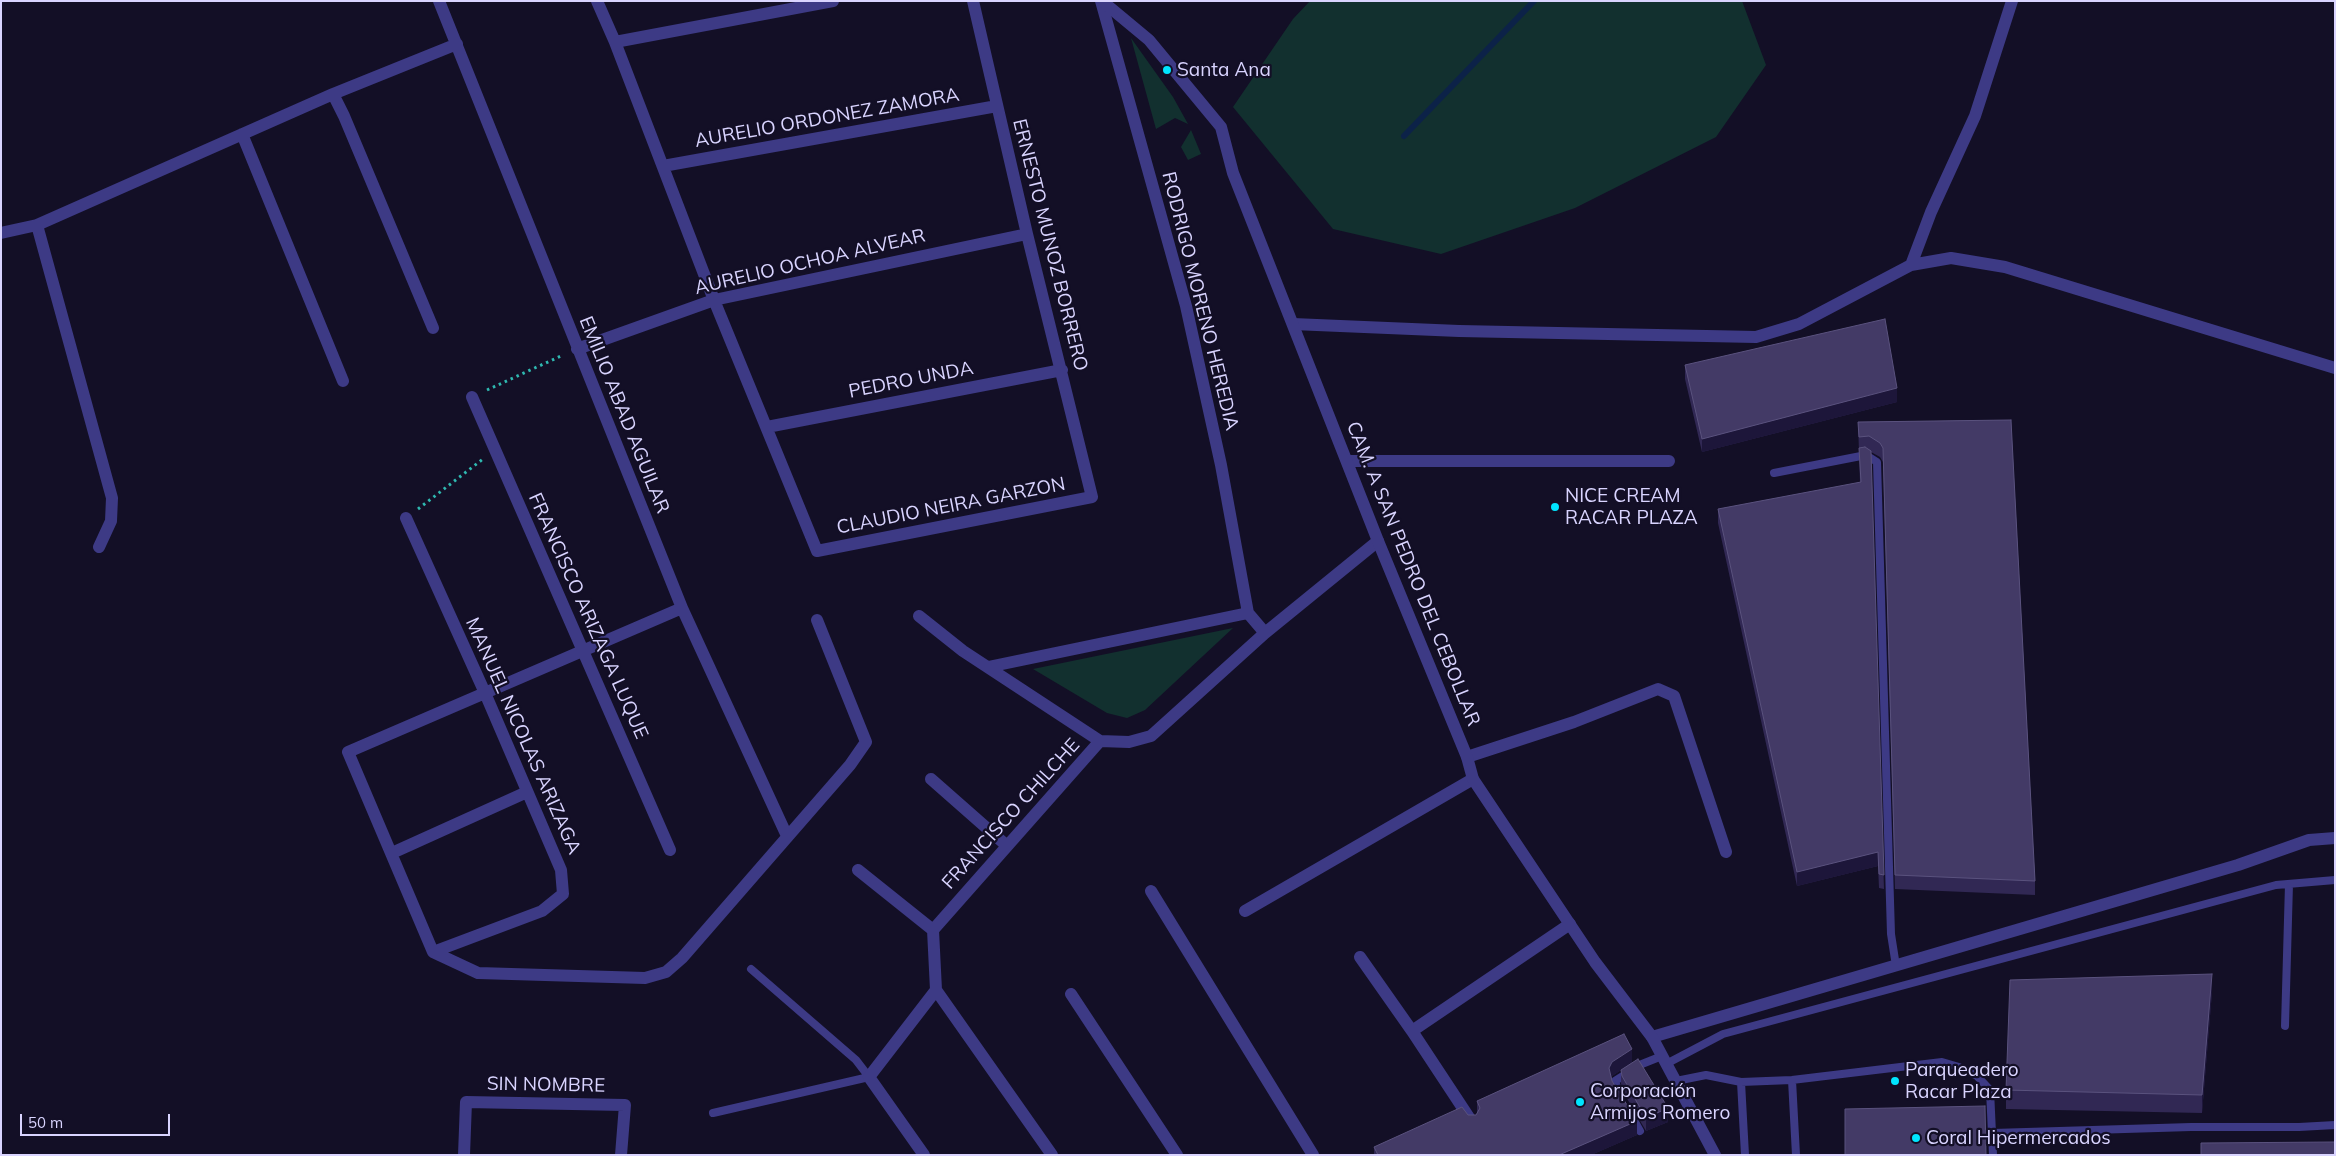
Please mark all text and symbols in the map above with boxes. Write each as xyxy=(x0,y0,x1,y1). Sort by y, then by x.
place label: Santa Ana xyxy=(1177,59,1271,81)
marker: Santa Ana xyxy=(1161,64,1173,76)
street label: AURELIO ORDONEZ ZAMORA xyxy=(693,83,961,153)
street label: ERNESTO MUNOZ BORRERO xyxy=(1008,117,1092,373)
street label: RODRIGO MORENO HEREDIA xyxy=(1157,169,1243,433)
street label: AURELIO OCHOA ALVEAR xyxy=(692,224,928,300)
street label: EMILIO ABAD AGUILAR xyxy=(574,313,674,517)
street label: PEDRO UNDA xyxy=(847,357,975,403)
street label: CAM. A SAN PEDRO DEL CEBOLLAR xyxy=(1341,418,1485,730)
street label: CLAUDIO NEIRA GARZON xyxy=(835,473,1067,539)
place label: NICE CREAM RACAR PLAZA xyxy=(1565,485,1698,529)
street label: FRANCISCO ARIZAGA LUQUE xyxy=(523,489,653,743)
marker: NICE CREAM RACAR PLAZA xyxy=(1549,501,1561,513)
street label: MANUEL NICOLAS ARIZAGA xyxy=(460,614,586,858)
street label: FRANCISCO CHILCHE xyxy=(937,734,1085,894)
place label: Parqueadero Racar Plaza xyxy=(1905,1059,2019,1103)
street label: SIN NOMBRE xyxy=(487,1073,605,1097)
marker: Parqueadero Racar Plaza xyxy=(1889,1075,1901,1087)
place label: Corporación Armijos Romero xyxy=(1590,1080,1730,1124)
marker: Corporación Armijos Romero xyxy=(1574,1096,1586,1108)
scale bar xyxy=(22,1104,172,1136)
text: 50 m xyxy=(28,1113,63,1132)
place label: Coral Hipermercados xyxy=(1926,1127,2111,1149)
marker: Coral Hipermercados xyxy=(1910,1132,1922,1144)

